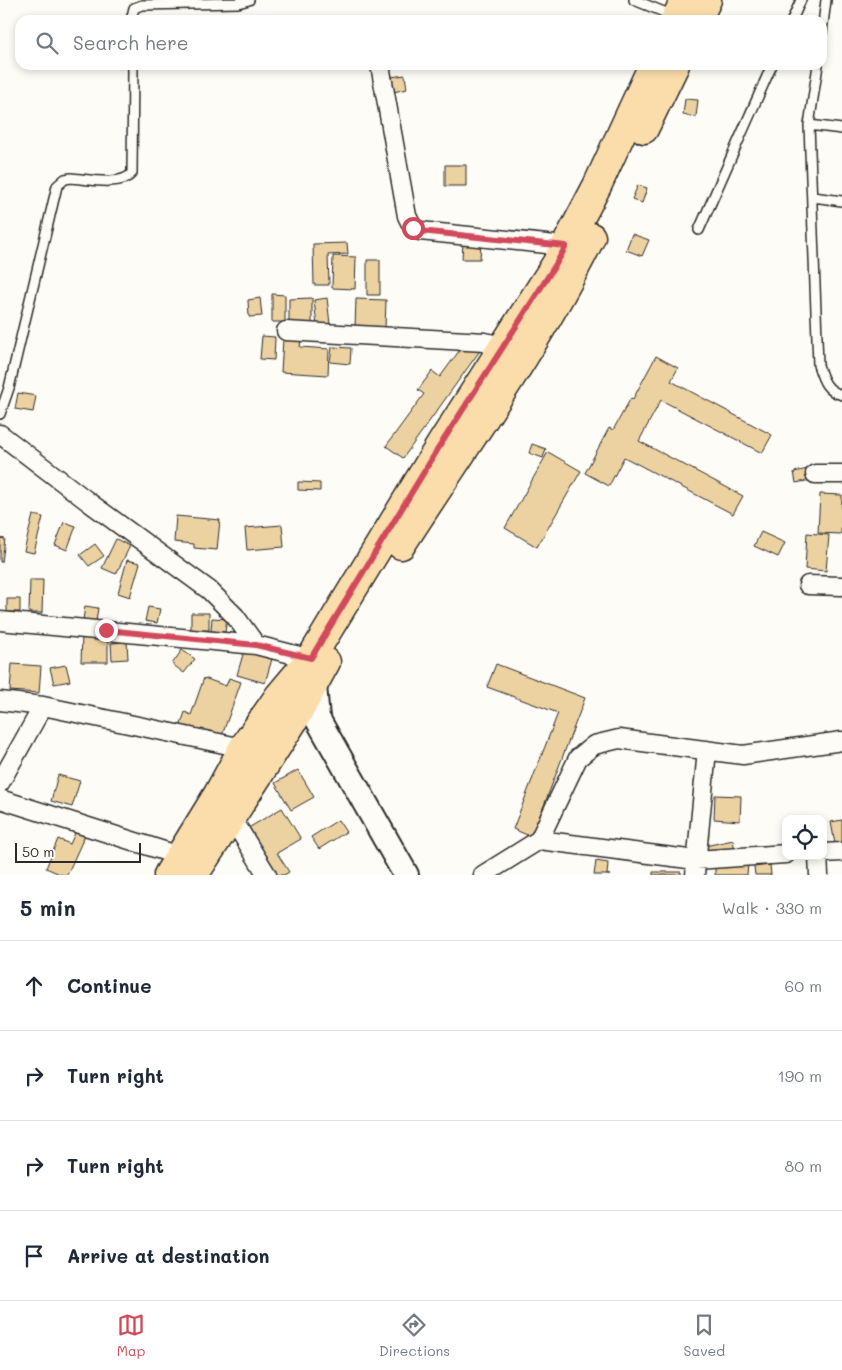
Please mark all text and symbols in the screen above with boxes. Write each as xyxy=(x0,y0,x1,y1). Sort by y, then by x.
search box xyxy=(15,15,827,70)
icon: search xyxy=(33,29,61,57)
text: Search here xyxy=(73,30,189,55)
route start xyxy=(402,217,425,240)
route end xyxy=(95,619,118,642)
map controls xyxy=(782,815,827,860)
button: locate xyxy=(782,815,827,860)
scale bar xyxy=(15,840,141,863)
text: 50 m xyxy=(22,842,54,861)
text: 5 min xyxy=(20,894,76,921)
text: Walk · 330 m xyxy=(722,897,822,918)
icon: ahead xyxy=(20,972,48,1000)
text: Continue xyxy=(67,973,152,998)
text: 60 m xyxy=(785,975,822,996)
icon: right xyxy=(20,1062,48,1090)
text: Turn right xyxy=(67,1063,164,1088)
text: 190 m xyxy=(778,1065,822,1086)
icon: right xyxy=(20,1152,48,1180)
text: Turn right xyxy=(67,1153,164,1178)
text: 80 m xyxy=(785,1155,822,1176)
icon: arrive xyxy=(20,1242,48,1270)
text: Arrive at destination xyxy=(67,1243,270,1268)
tab: Map xyxy=(117,1311,145,1360)
tab: Directions xyxy=(379,1311,450,1360)
tab: Saved xyxy=(684,1311,725,1360)

